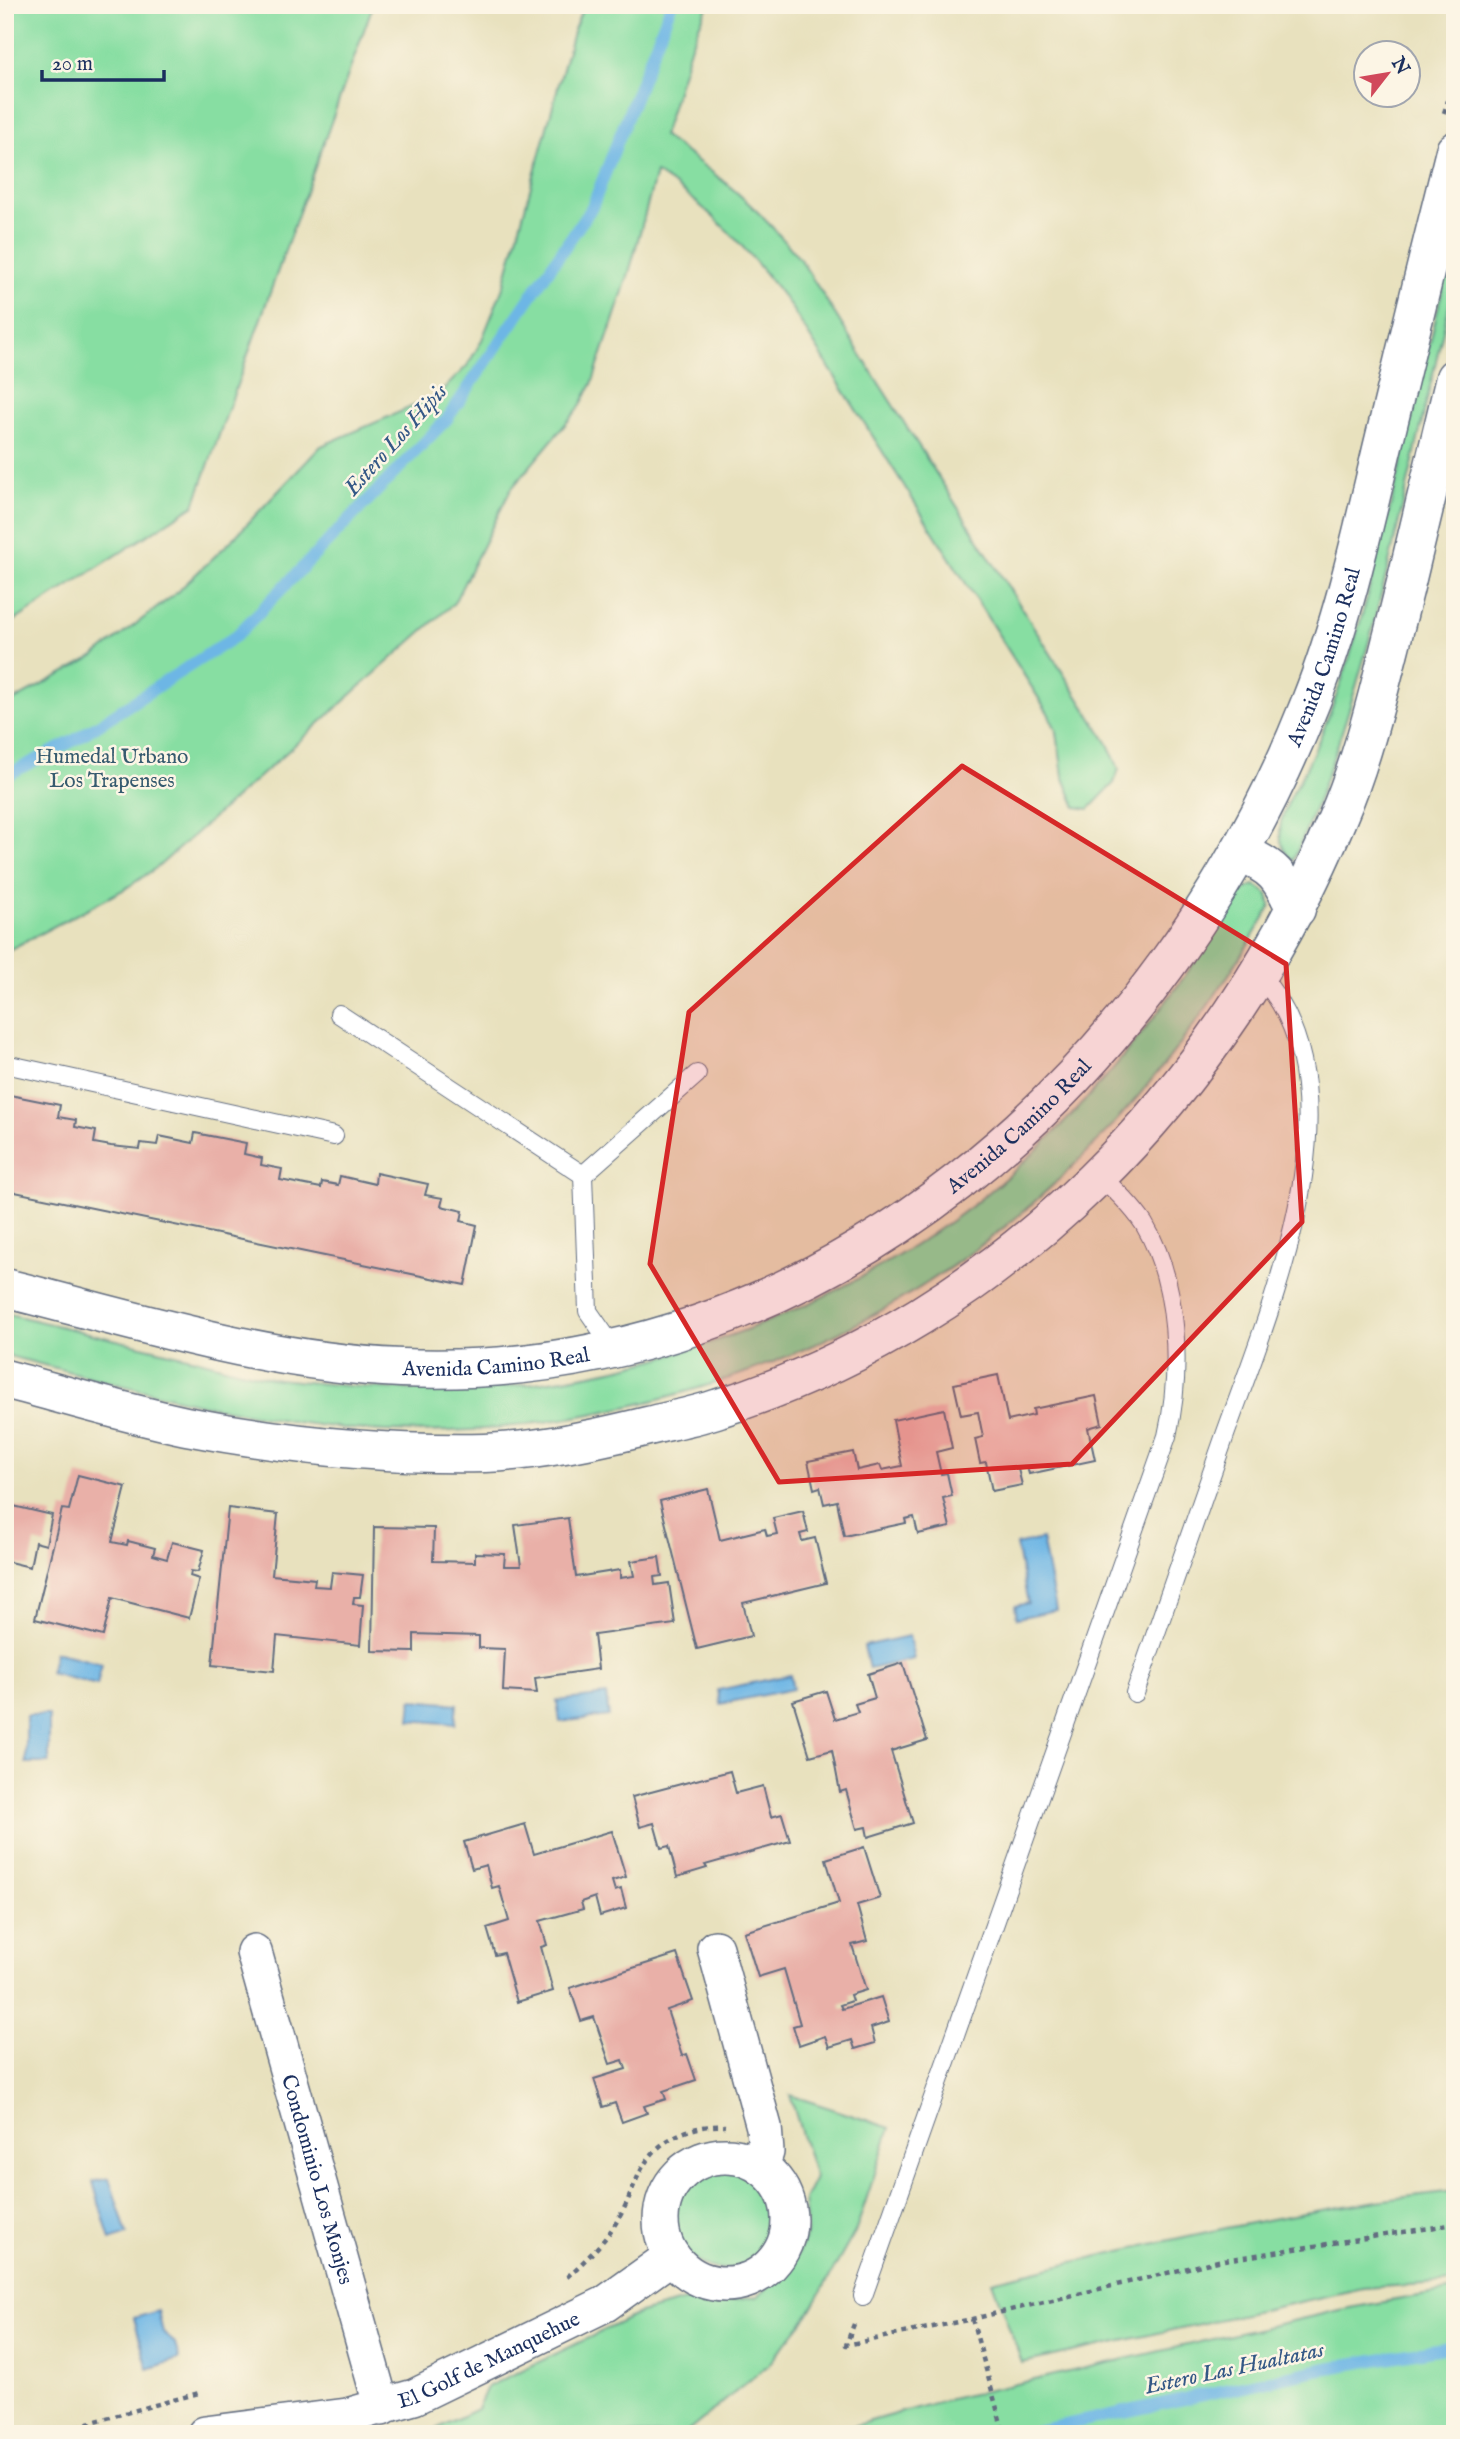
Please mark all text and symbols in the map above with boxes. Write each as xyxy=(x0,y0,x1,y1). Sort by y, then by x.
scale bar xyxy=(42,38,164,82)
north arrow xyxy=(1352,38,1422,108)
text: 20 m xyxy=(52,51,93,78)
text: N xyxy=(1385,52,1415,80)
water label: Estero Los Hipis xyxy=(337,377,454,503)
street label: Avenida Camino Real xyxy=(1281,565,1368,752)
park label: Humedal Urbano Los Trapenses xyxy=(36,744,188,795)
street label: Avenida Camino Real xyxy=(941,1054,1098,1201)
street label: Avenida Camino Real xyxy=(401,1342,592,1384)
street label: Condominio Los Monjes xyxy=(274,2072,359,2288)
street label: El Golf de Manquehue xyxy=(395,2306,585,2416)
water label: Estero Las Hualtatas xyxy=(1141,2335,1327,2402)

